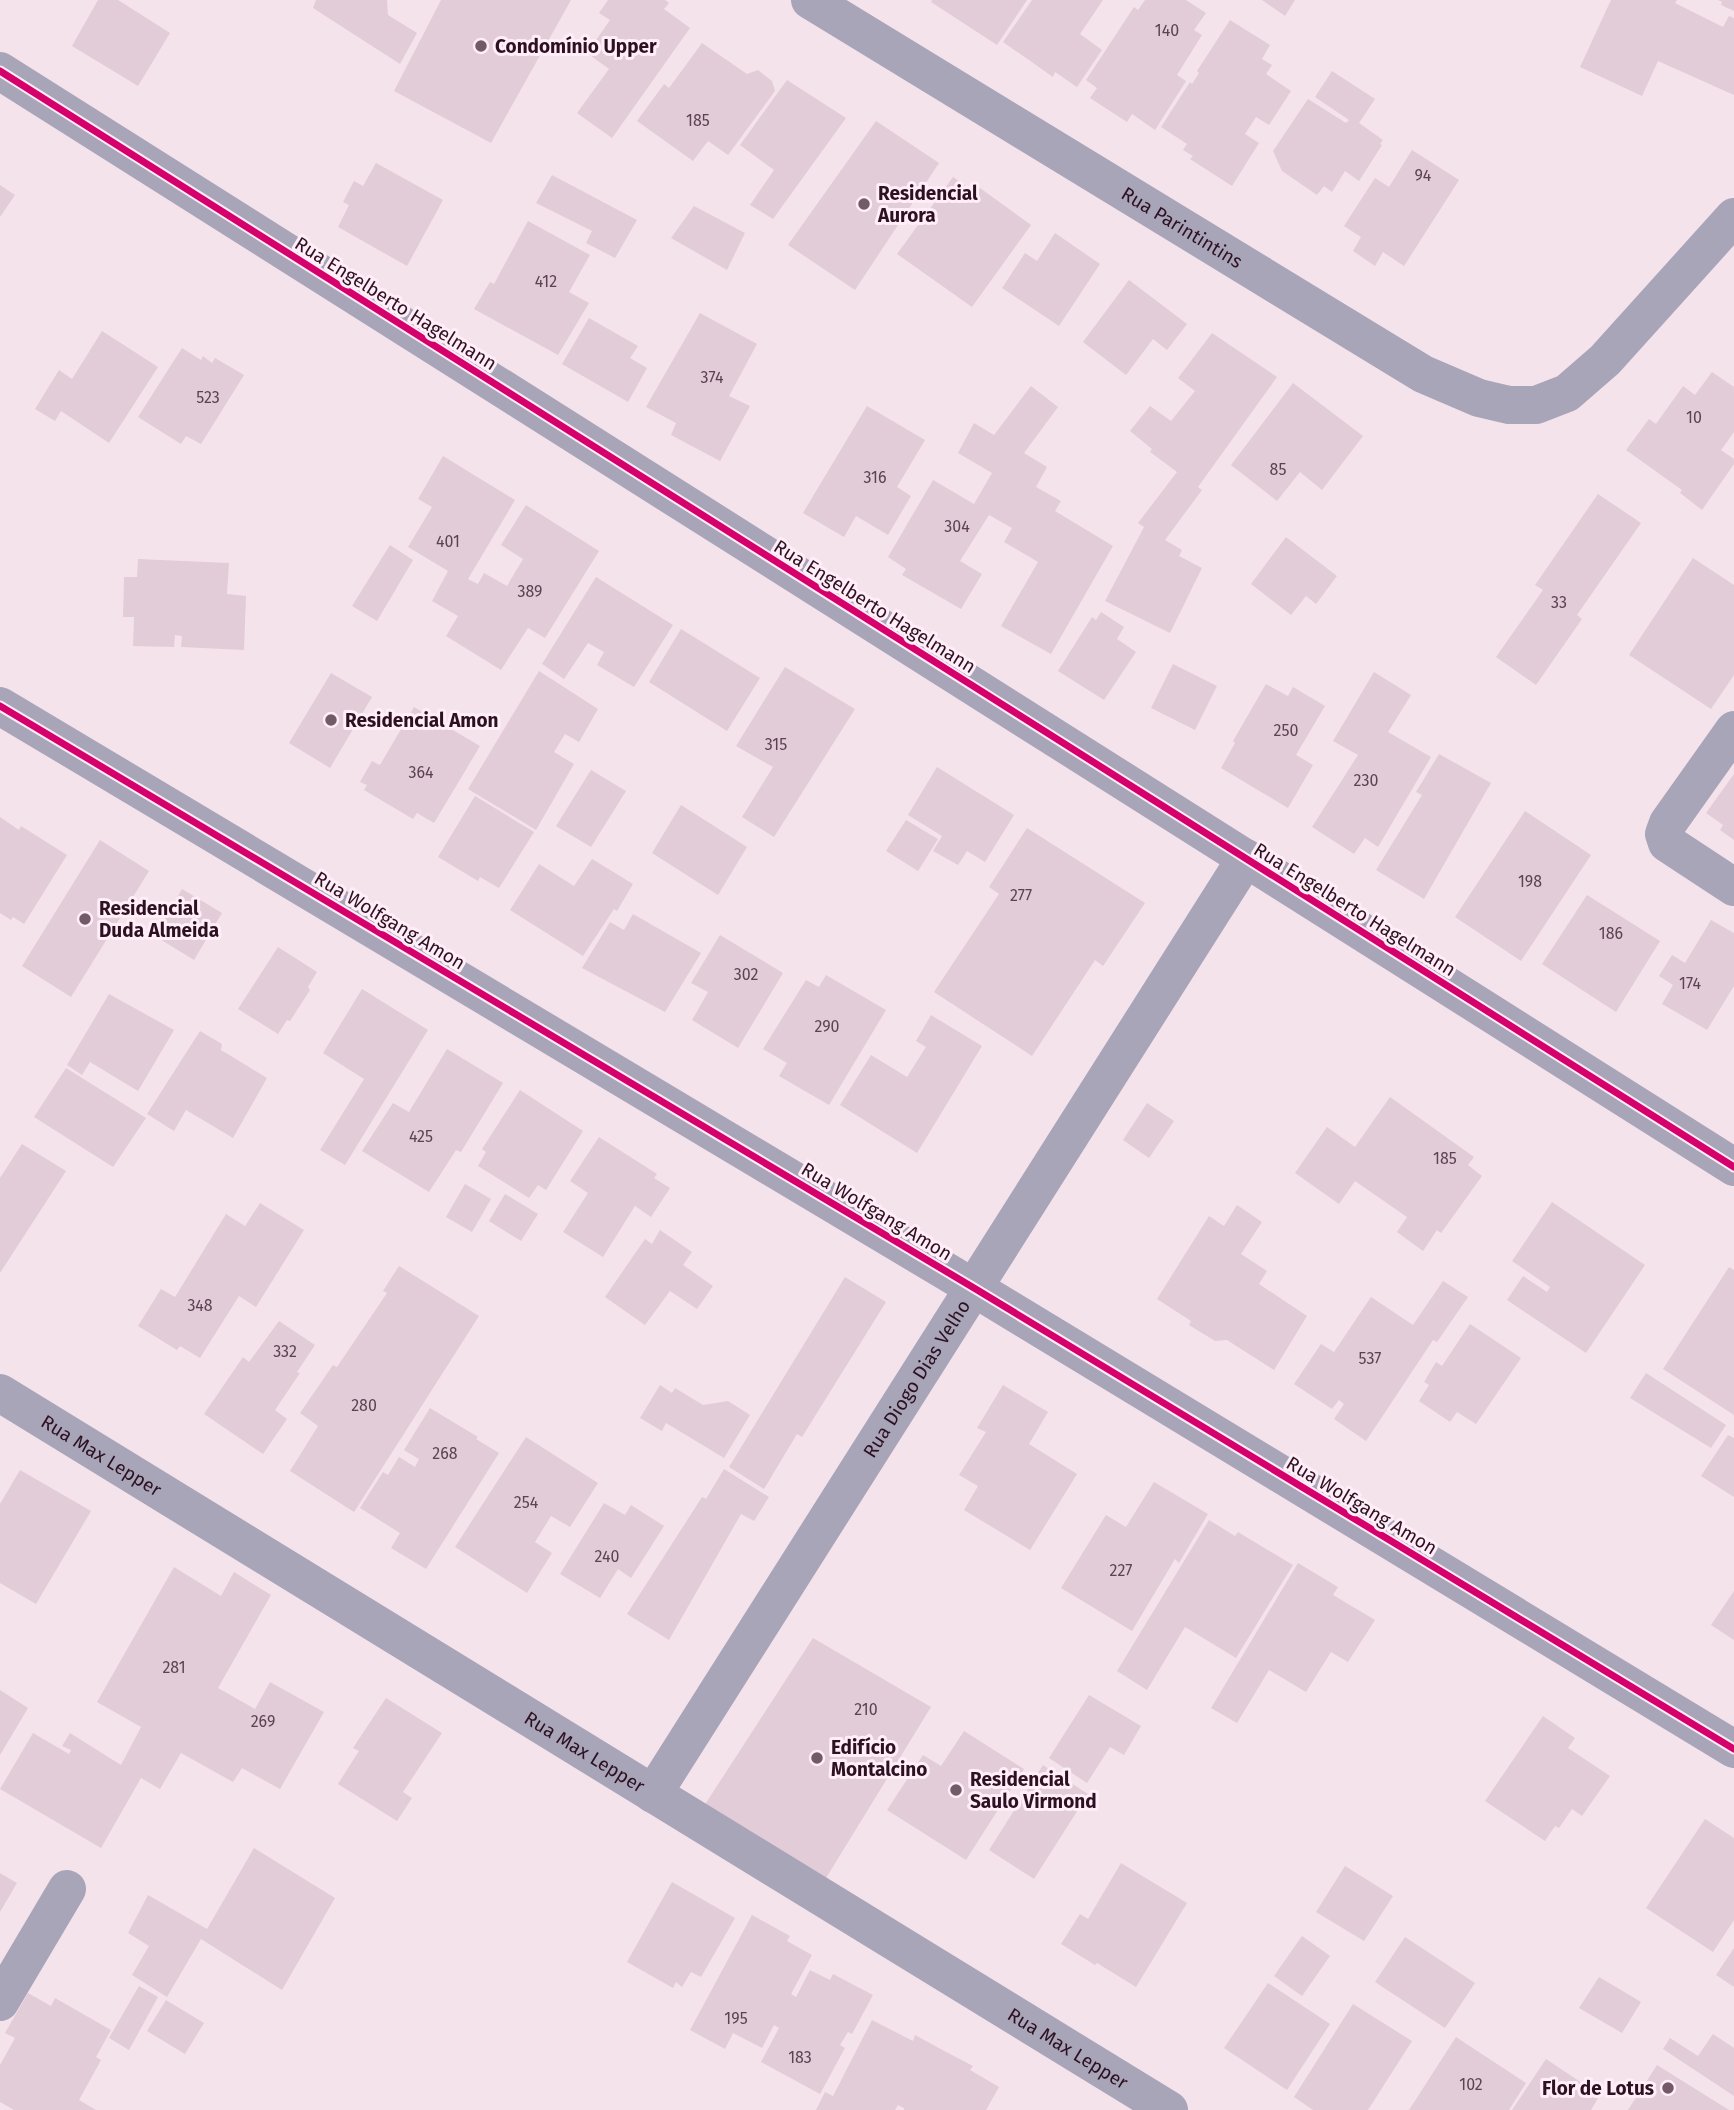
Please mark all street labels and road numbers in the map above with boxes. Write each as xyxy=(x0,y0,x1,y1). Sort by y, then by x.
street label: Rua Parintintins xyxy=(1117,182,1247,273)
street label: Rua Engelberto Hagelmann xyxy=(291,232,501,375)
street label: Rua Engelberto Hagelmann xyxy=(770,535,980,678)
street label: Rua Engelberto Hagelmann xyxy=(1250,838,1460,981)
street label: Rua Wolfgang Amon xyxy=(310,866,469,975)
street label: Rua Wolfgang Amon xyxy=(797,1157,956,1266)
street label: Rua Diogo Dias Velho xyxy=(858,1295,975,1462)
street label: Rua Max Lepper xyxy=(37,1410,166,1502)
street label: Rua Wolfgang Amon xyxy=(1282,1451,1441,1560)
street label: Rua Max Lepper xyxy=(520,1706,649,1798)
street label: Rua Max Lepper xyxy=(1003,2003,1133,2095)

